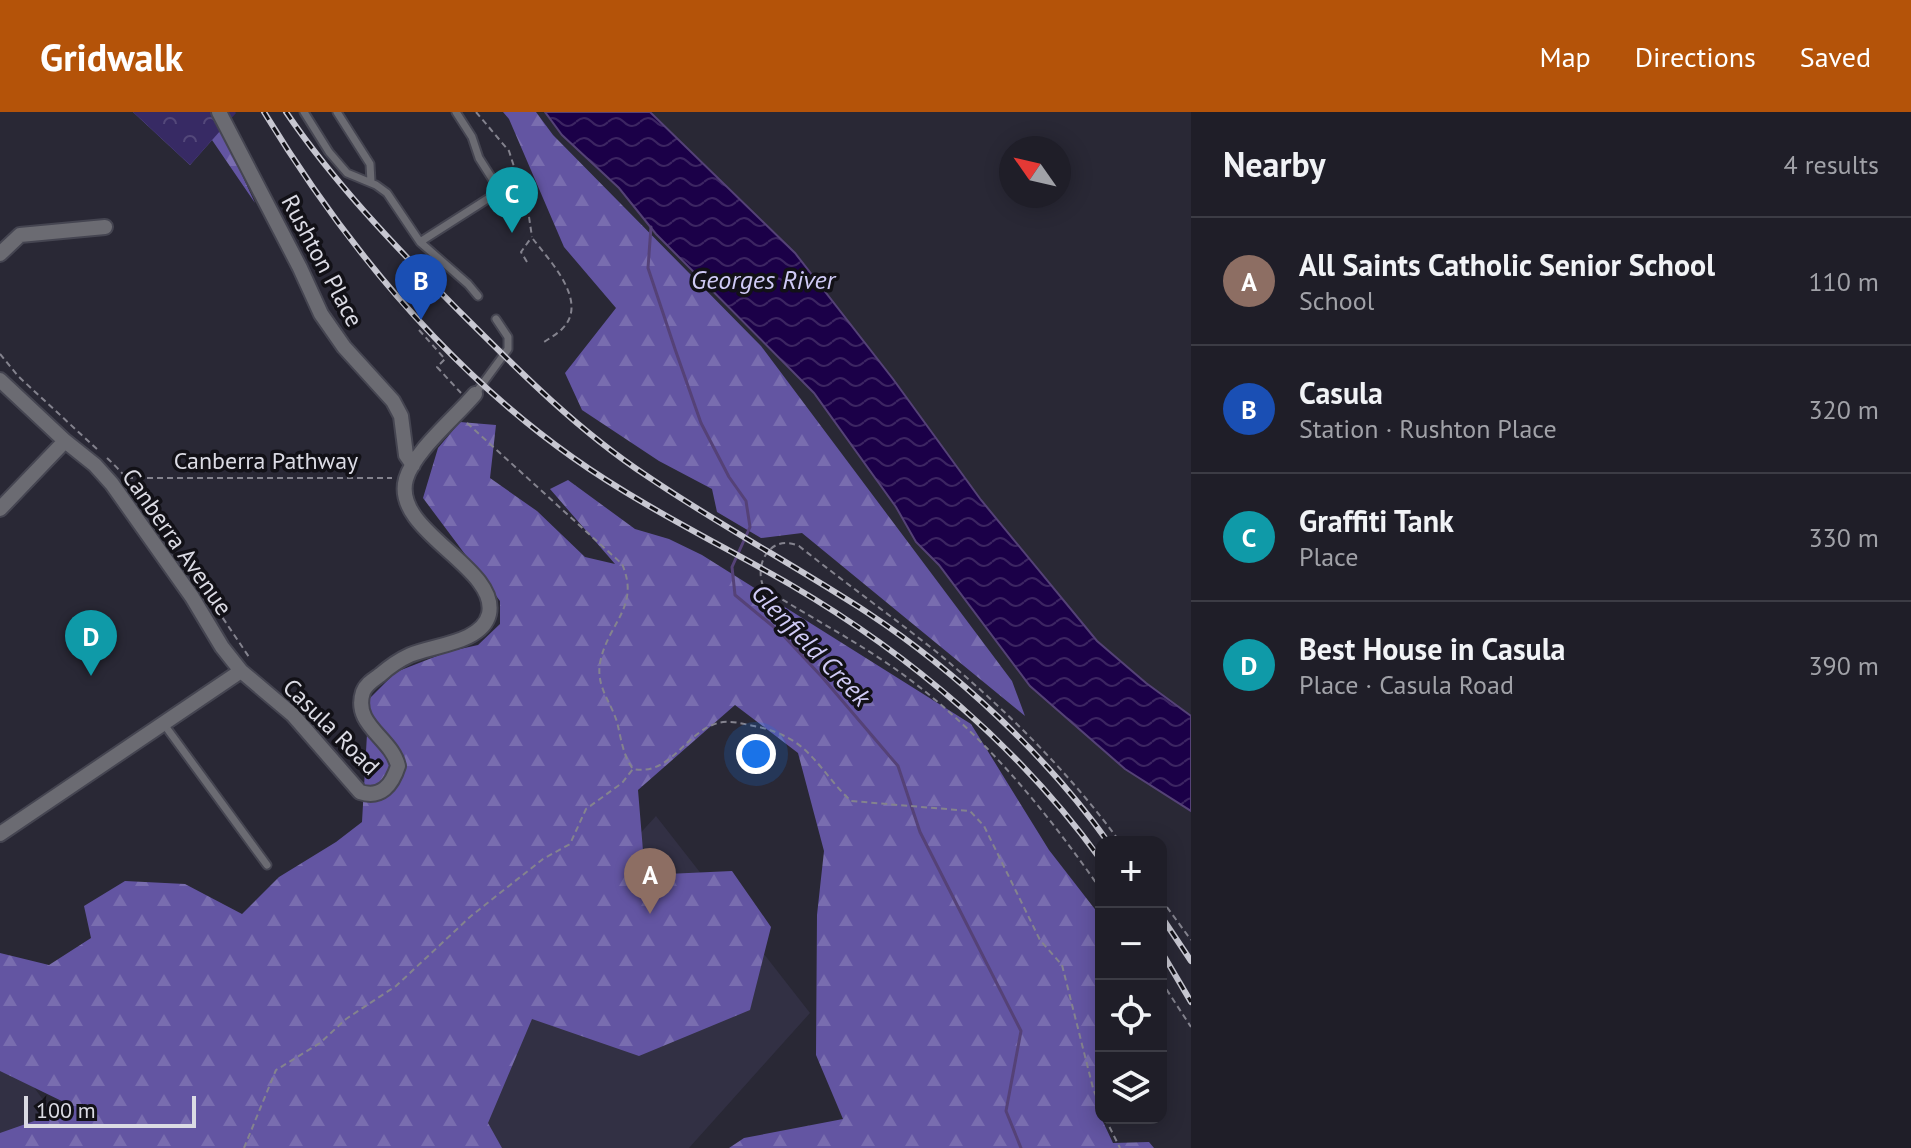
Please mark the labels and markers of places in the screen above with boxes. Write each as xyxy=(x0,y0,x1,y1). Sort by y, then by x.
pin: C xyxy=(486,167,538,233)
pin: B xyxy=(395,254,447,320)
pin: D xyxy=(65,610,117,676)
pin: A xyxy=(624,848,676,914)

